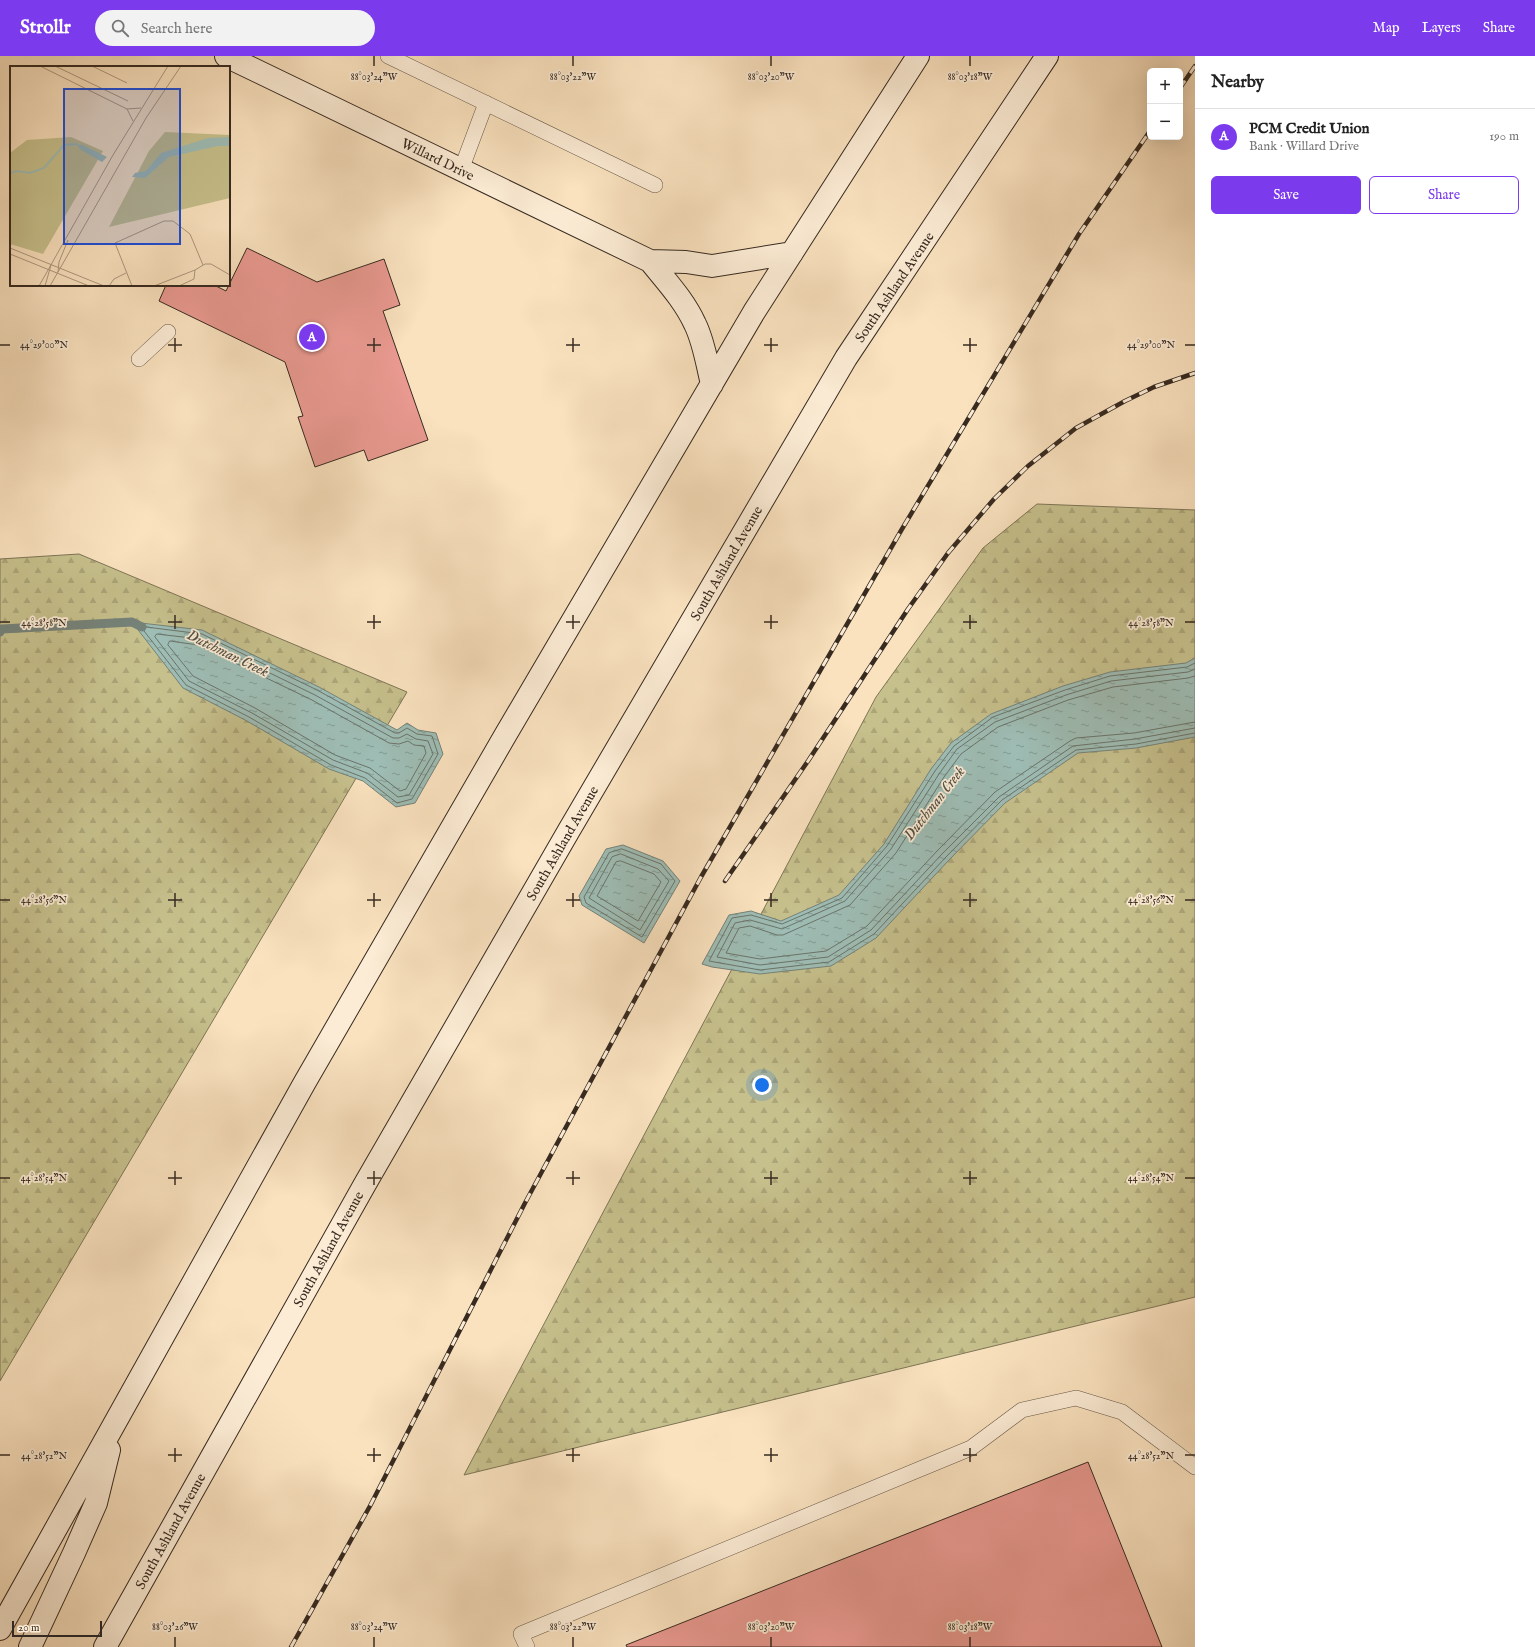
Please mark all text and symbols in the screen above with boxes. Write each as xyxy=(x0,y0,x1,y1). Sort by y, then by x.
search box xyxy=(95,10,375,46)
text: Strollr xyxy=(20,16,71,40)
icon: search xyxy=(109,17,131,39)
text: Search here xyxy=(141,19,212,38)
text: Map xyxy=(1373,19,1400,37)
text: Layers xyxy=(1422,19,1461,37)
text: Share xyxy=(1483,19,1515,37)
inset map xyxy=(10,66,230,286)
map controls xyxy=(1147,68,1183,140)
button: + xyxy=(1147,68,1183,104)
text: 88°03'24"W xyxy=(351,71,398,84)
text: 88°03'22"W xyxy=(550,71,597,84)
text: 88°03'20"W xyxy=(748,71,795,84)
text: 88°03'18"W xyxy=(948,71,993,84)
text: Nearby xyxy=(1211,72,1264,93)
button: − xyxy=(1147,104,1183,140)
text: PCM Credit Union xyxy=(1249,119,1370,138)
text: A xyxy=(1220,128,1228,145)
text: 190 m xyxy=(1489,128,1519,145)
street label: Willard Drive xyxy=(398,134,478,186)
text: Bank · Willard Drive xyxy=(1249,138,1359,155)
button: Save xyxy=(1211,176,1361,214)
button: Share xyxy=(1369,176,1519,214)
street label: South Ashland Avenue xyxy=(851,228,939,346)
pin: A xyxy=(299,322,325,352)
text: 44°29'00"N xyxy=(20,339,68,352)
text: 44°29'00"N xyxy=(1127,339,1175,352)
street label: South Ashland Avenue xyxy=(687,502,767,624)
text: 44°28'58"N xyxy=(21,617,67,630)
text: 44°28'58"N xyxy=(1128,617,1174,630)
water label: Dutchman Creek xyxy=(184,625,272,681)
water label: Dutchman Creek xyxy=(900,763,969,844)
street label: South Ashland Avenue xyxy=(523,782,603,904)
text: 44°28'56"N xyxy=(21,894,67,907)
text: 44°28'56"N xyxy=(1128,894,1174,907)
your location xyxy=(752,1075,772,1095)
text: 44°28'54"N xyxy=(21,1172,68,1185)
text: 44°28'54"N xyxy=(1128,1172,1175,1185)
street label: South Ashland Avenue xyxy=(290,1188,368,1311)
text: 44°28'52"N xyxy=(21,1450,67,1463)
text: 44°28'52"N xyxy=(1128,1450,1174,1463)
street label: South Ashland Avenue xyxy=(132,1470,210,1593)
scale bar xyxy=(12,1619,102,1638)
text: 20 m xyxy=(18,1621,39,1635)
text: 88°03'26"W xyxy=(152,1621,198,1634)
text: 88°03'24"W xyxy=(351,1621,398,1634)
text: 88°03'22"W xyxy=(550,1621,597,1634)
text: 88°03'20"W xyxy=(748,1621,795,1634)
text: 88°03'18"W xyxy=(948,1621,993,1634)

